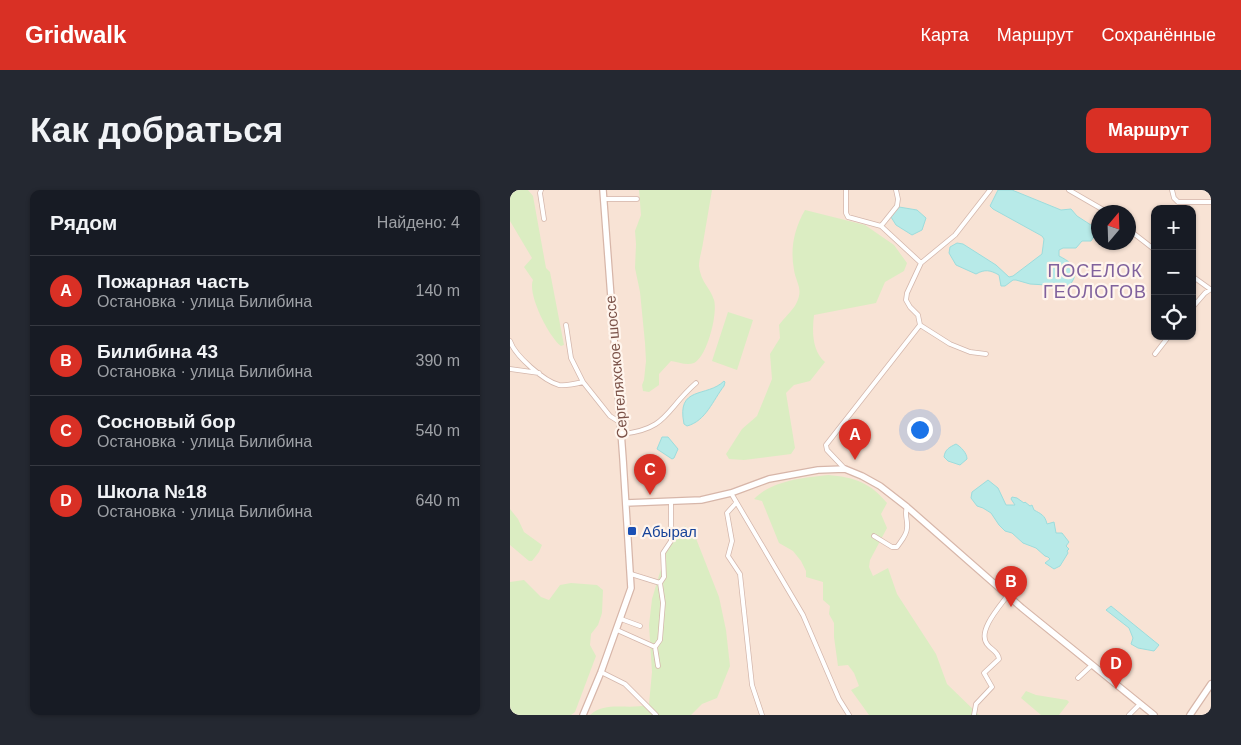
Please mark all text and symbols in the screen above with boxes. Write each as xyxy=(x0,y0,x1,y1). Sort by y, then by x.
text: Gridwalk xyxy=(25,21,126,48)
text: Карта xyxy=(921,25,969,45)
text: Маршрут xyxy=(997,25,1073,45)
text: Сохранённые xyxy=(1101,25,1216,45)
button: Маршрут xyxy=(1086,108,1211,153)
text: Как добраться xyxy=(30,110,283,149)
north arrow xyxy=(1091,205,1136,250)
map controls xyxy=(1151,205,1196,340)
button: + xyxy=(1151,205,1196,250)
text: Рядом xyxy=(50,211,117,234)
text: Найдено: 4 xyxy=(377,214,460,231)
button: − xyxy=(1151,250,1196,295)
district label: ПОСЕЛОК ГЕОЛОГОВ xyxy=(1043,261,1147,302)
text: Пожарная часть xyxy=(97,271,249,292)
text: A xyxy=(60,282,72,299)
text: 140 m xyxy=(416,282,460,299)
text: Остановка · улица Билибина xyxy=(97,293,312,310)
street label: Сергеляхское шоссе xyxy=(601,295,631,439)
button: locate xyxy=(1151,295,1196,340)
text: Билибина 43 xyxy=(97,341,218,362)
text: B xyxy=(60,352,72,369)
text: 390 m xyxy=(416,352,460,369)
text: Остановка · улица Билибина xyxy=(97,363,312,380)
text: Сосновый бор xyxy=(97,411,236,432)
your location xyxy=(907,417,933,443)
pin: A xyxy=(839,419,871,460)
text: C xyxy=(60,422,72,439)
text: 540 m xyxy=(416,422,460,439)
text: Остановка · улица Билибина xyxy=(97,433,312,450)
pin: C xyxy=(634,454,666,495)
text: Школа №18 xyxy=(97,481,207,502)
text: D xyxy=(60,492,72,509)
text: 640 m xyxy=(416,492,460,509)
text: Остановка · улица Билибина xyxy=(97,503,312,520)
place label: Абырал xyxy=(642,523,697,540)
marker: Абырал xyxy=(626,525,638,537)
pin: B xyxy=(995,566,1027,607)
pin: D xyxy=(1100,648,1132,689)

